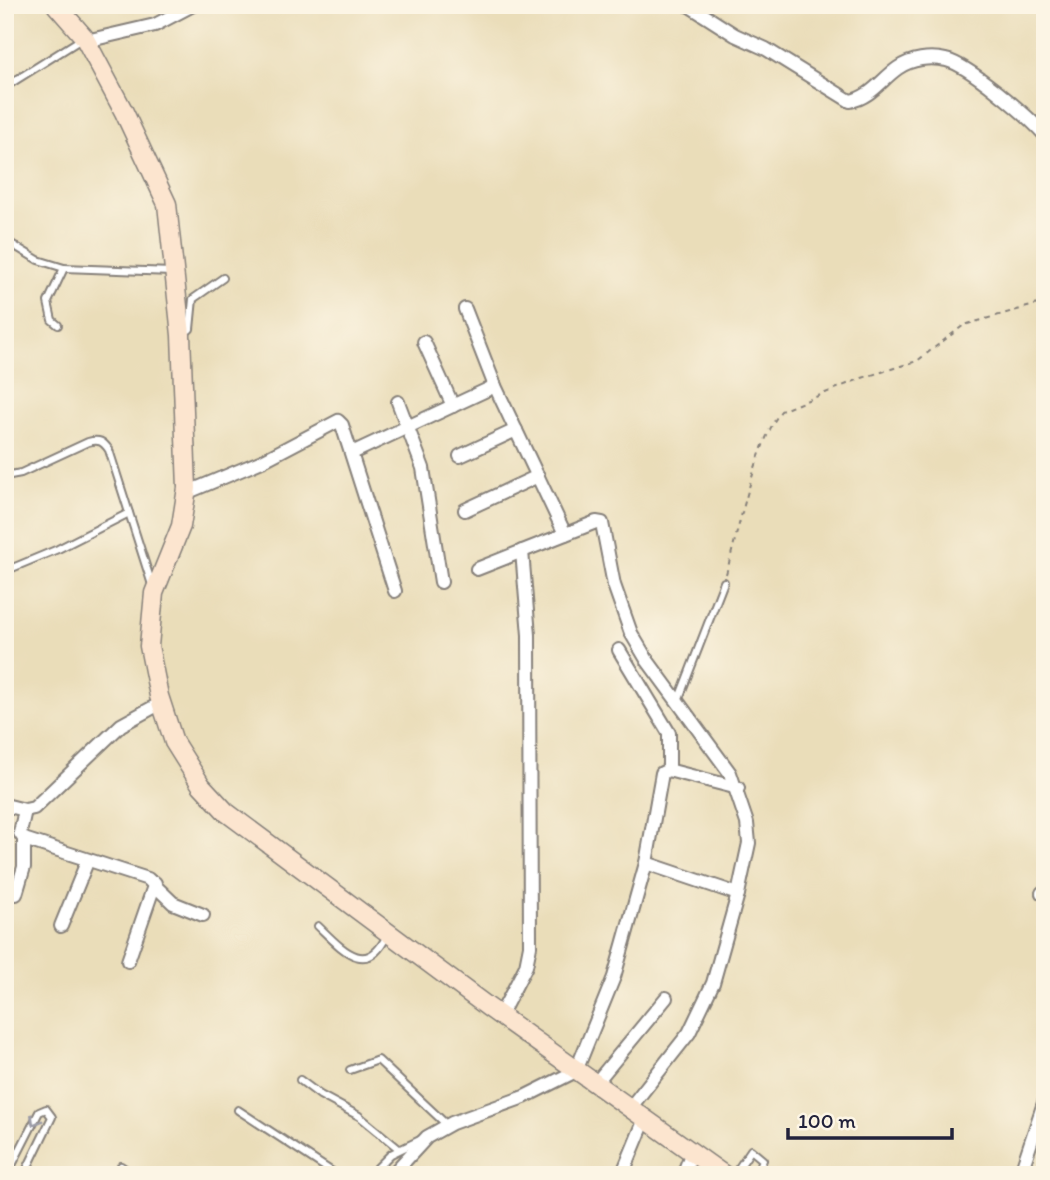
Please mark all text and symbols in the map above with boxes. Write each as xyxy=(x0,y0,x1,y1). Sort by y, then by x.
scale bar xyxy=(788,1096,952,1140)
text: 100 m xyxy=(798,1108,856,1133)
one-way arrow xyxy=(30,1113,43,1126)

